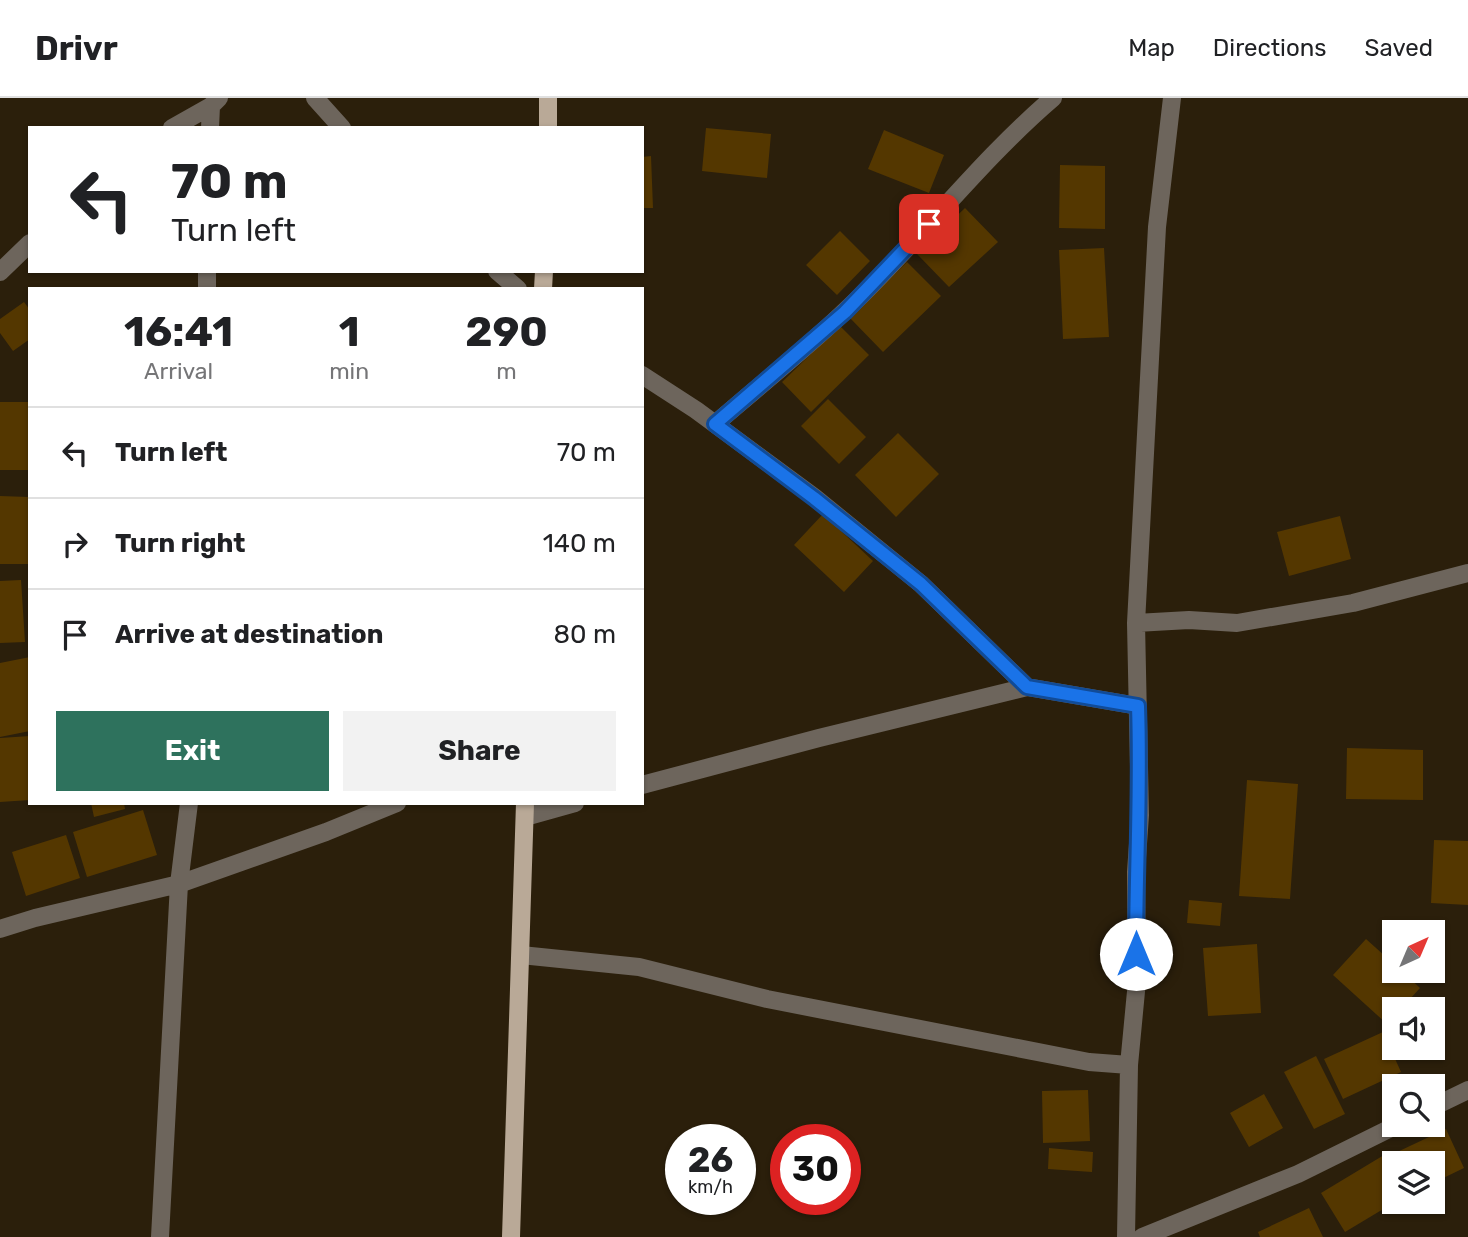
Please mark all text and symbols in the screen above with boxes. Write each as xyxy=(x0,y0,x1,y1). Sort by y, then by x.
text: Drivr xyxy=(35,29,118,68)
text: Map xyxy=(1128,34,1175,62)
text: Directions xyxy=(1213,34,1326,62)
text: Saved xyxy=(1364,34,1433,62)
text: 70 m xyxy=(171,152,288,210)
icon: left xyxy=(56,154,147,245)
pin xyxy=(899,194,959,254)
icon: arrive xyxy=(910,205,948,243)
text: Turn left xyxy=(171,211,296,249)
text: 16:41 xyxy=(124,307,233,357)
text: 1 xyxy=(339,307,360,357)
text: 290 xyxy=(465,307,548,357)
text: Arrival xyxy=(144,357,213,385)
text: min xyxy=(329,357,369,385)
text: m xyxy=(496,357,517,385)
icon: left xyxy=(56,434,94,472)
text: Turn left xyxy=(115,437,227,468)
text: 70 m xyxy=(557,437,616,468)
icon: right xyxy=(56,525,94,563)
text: Turn right xyxy=(115,528,245,559)
text: 140 m xyxy=(543,528,616,559)
icon: arrive xyxy=(56,616,94,654)
text: Arrive at destination xyxy=(115,619,383,650)
text: 80 m xyxy=(553,619,616,650)
button: Exit xyxy=(56,711,329,791)
button: Share xyxy=(343,711,616,791)
position arrow xyxy=(1099,917,1173,991)
north arrow xyxy=(1382,920,1446,984)
map controls xyxy=(1382,920,1445,1214)
button: sound xyxy=(1382,997,1445,1060)
button: search xyxy=(1382,1074,1445,1137)
speed limit sign: 30 xyxy=(770,1124,861,1215)
text: 26 xyxy=(688,1139,733,1181)
button: layers xyxy=(1382,1151,1445,1214)
text: km/h xyxy=(688,1176,733,1198)

